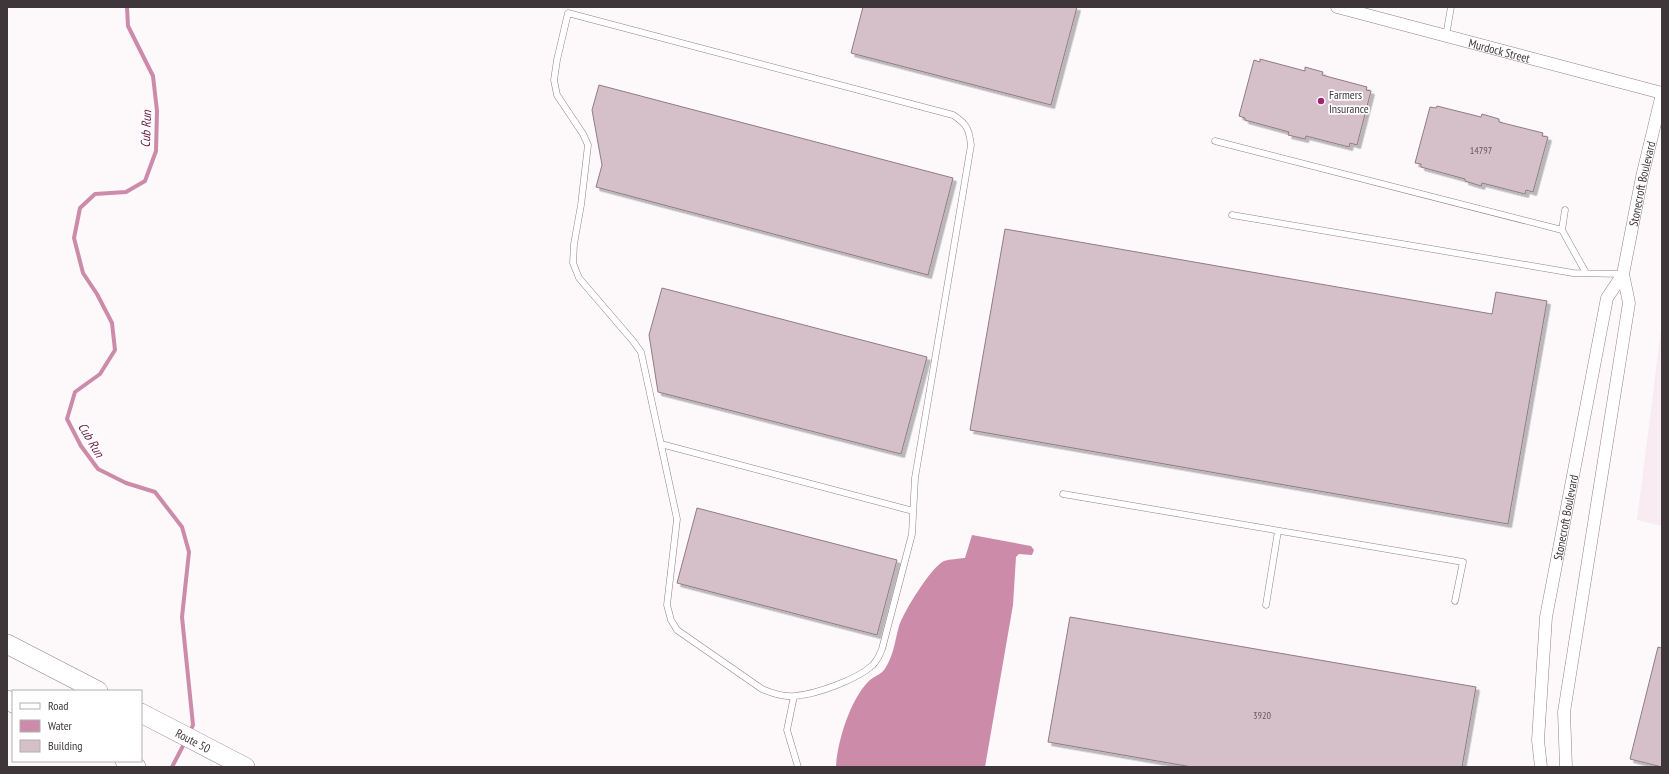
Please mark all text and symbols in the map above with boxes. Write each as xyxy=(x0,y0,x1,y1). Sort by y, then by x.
street label: Murdock Street xyxy=(1467,35,1532,65)
place label: Farmers Insurance xyxy=(1329,87,1369,116)
marker: Farmers Insurance xyxy=(1316,96,1326,106)
water label: Cub Run xyxy=(137,109,155,148)
street label: Stonecroft Boulevard xyxy=(1625,140,1658,228)
house number: 14797 xyxy=(1470,144,1492,157)
water label: Cub Run xyxy=(74,420,109,462)
street label: Stonecroft Boulevard xyxy=(1550,473,1581,561)
legend xyxy=(12,690,142,762)
text: Road xyxy=(48,698,68,713)
house number: 3920 xyxy=(1253,709,1272,722)
text: Water xyxy=(48,718,73,733)
street label: Route 50 xyxy=(173,725,213,755)
text: Building xyxy=(48,738,83,753)

